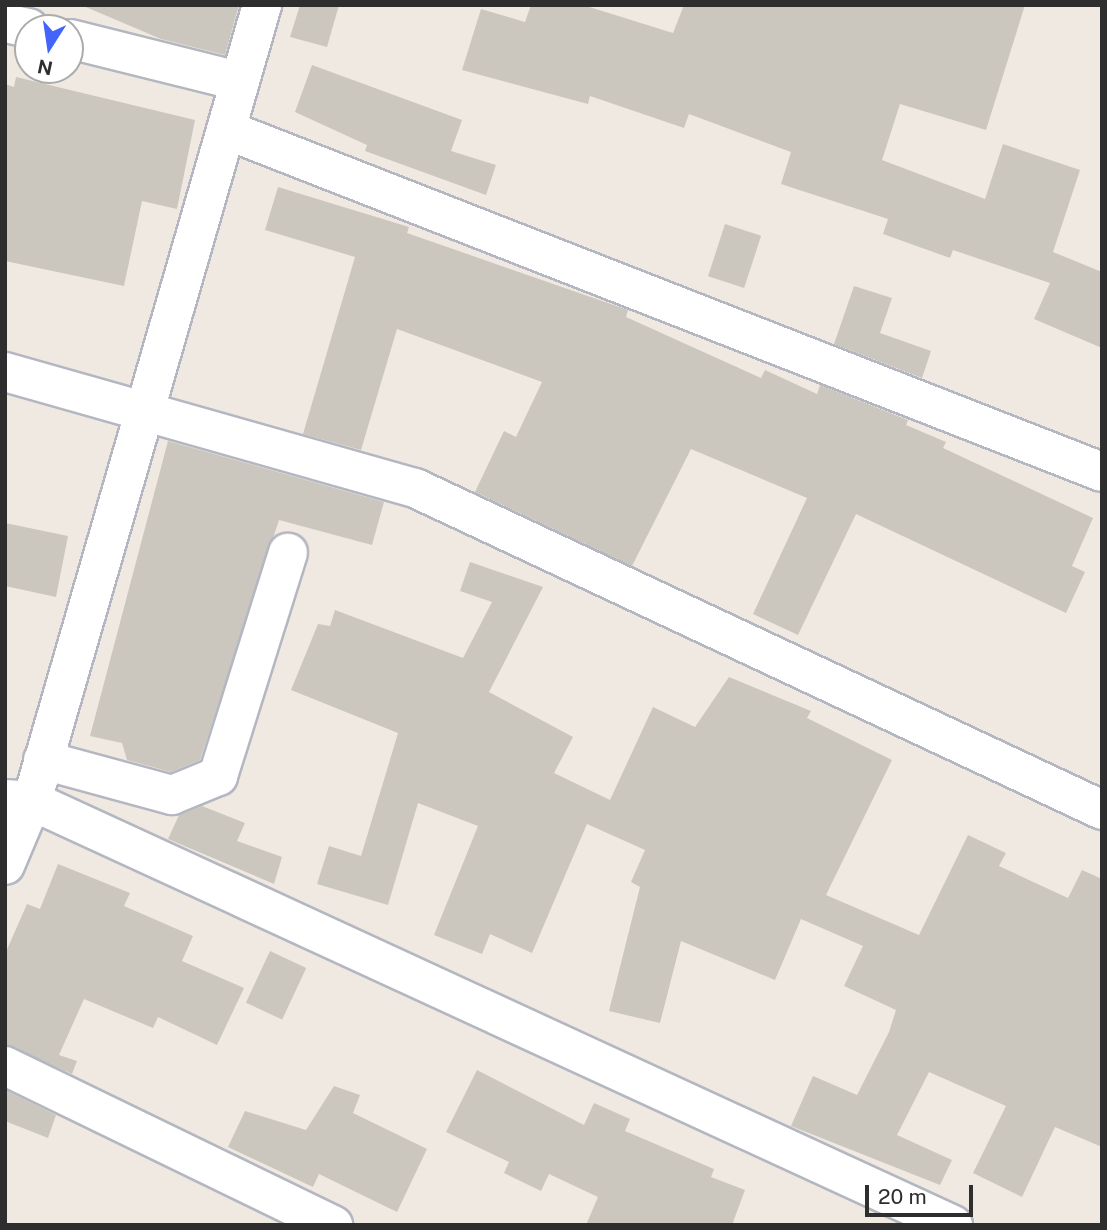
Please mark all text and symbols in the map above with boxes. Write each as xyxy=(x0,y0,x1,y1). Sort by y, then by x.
north arrow xyxy=(14,14,84,84)
text: N xyxy=(36,55,55,80)
scale bar xyxy=(869,1170,978,1214)
text: 20 m xyxy=(878,1184,927,1209)

